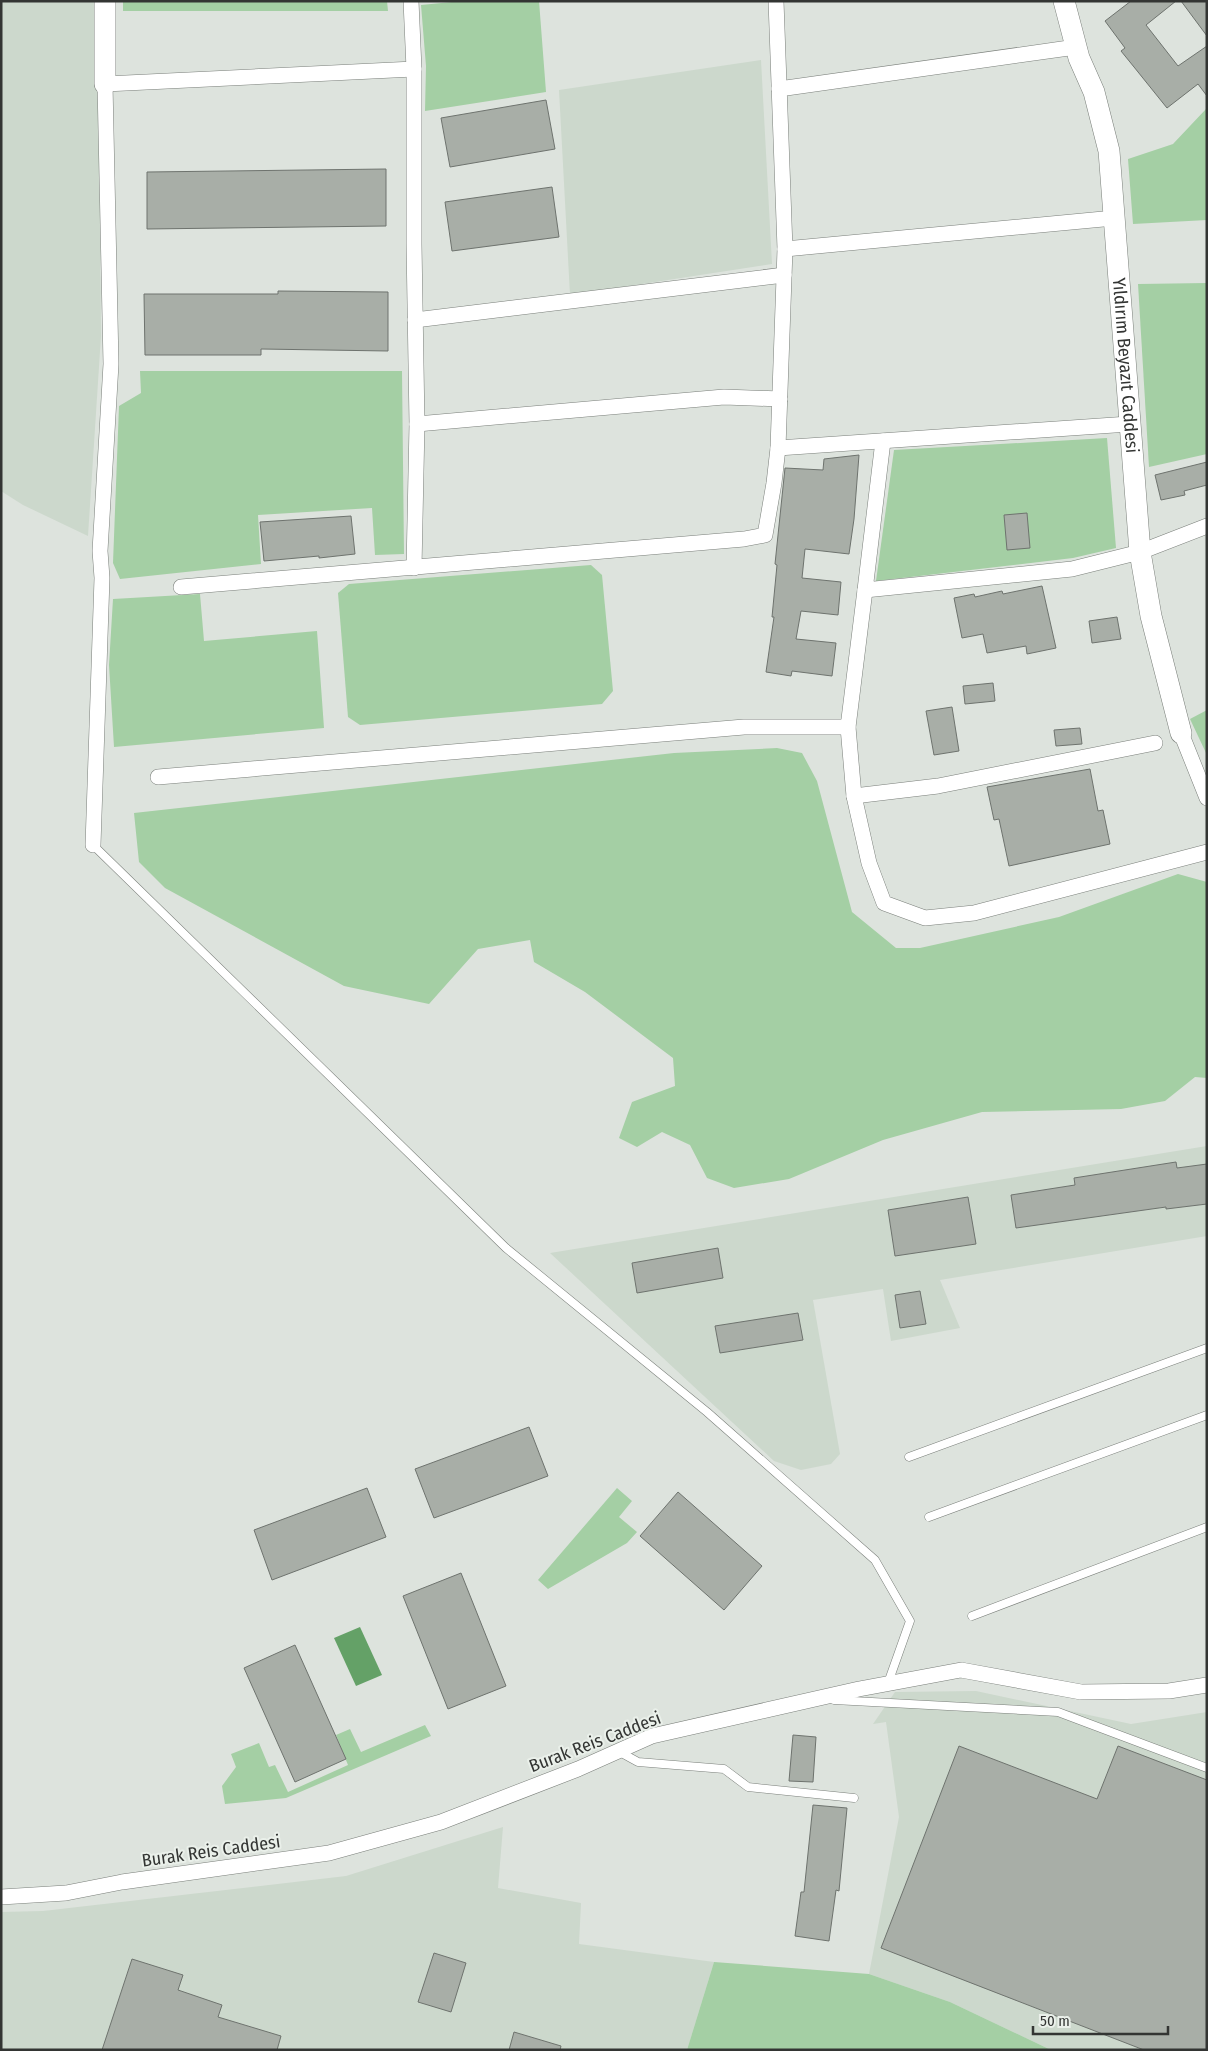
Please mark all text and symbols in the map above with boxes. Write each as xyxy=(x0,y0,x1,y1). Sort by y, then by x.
street label: Yıldırım Beyazıt Caddesi xyxy=(1108,277,1143,454)
street label: Burak Reis Caddesi xyxy=(526,1707,664,1777)
street label: Burak Reis Caddesi xyxy=(140,1830,282,1872)
scale bar xyxy=(1033,2004,1168,2036)
text: 50 m xyxy=(1040,2012,1070,2030)

